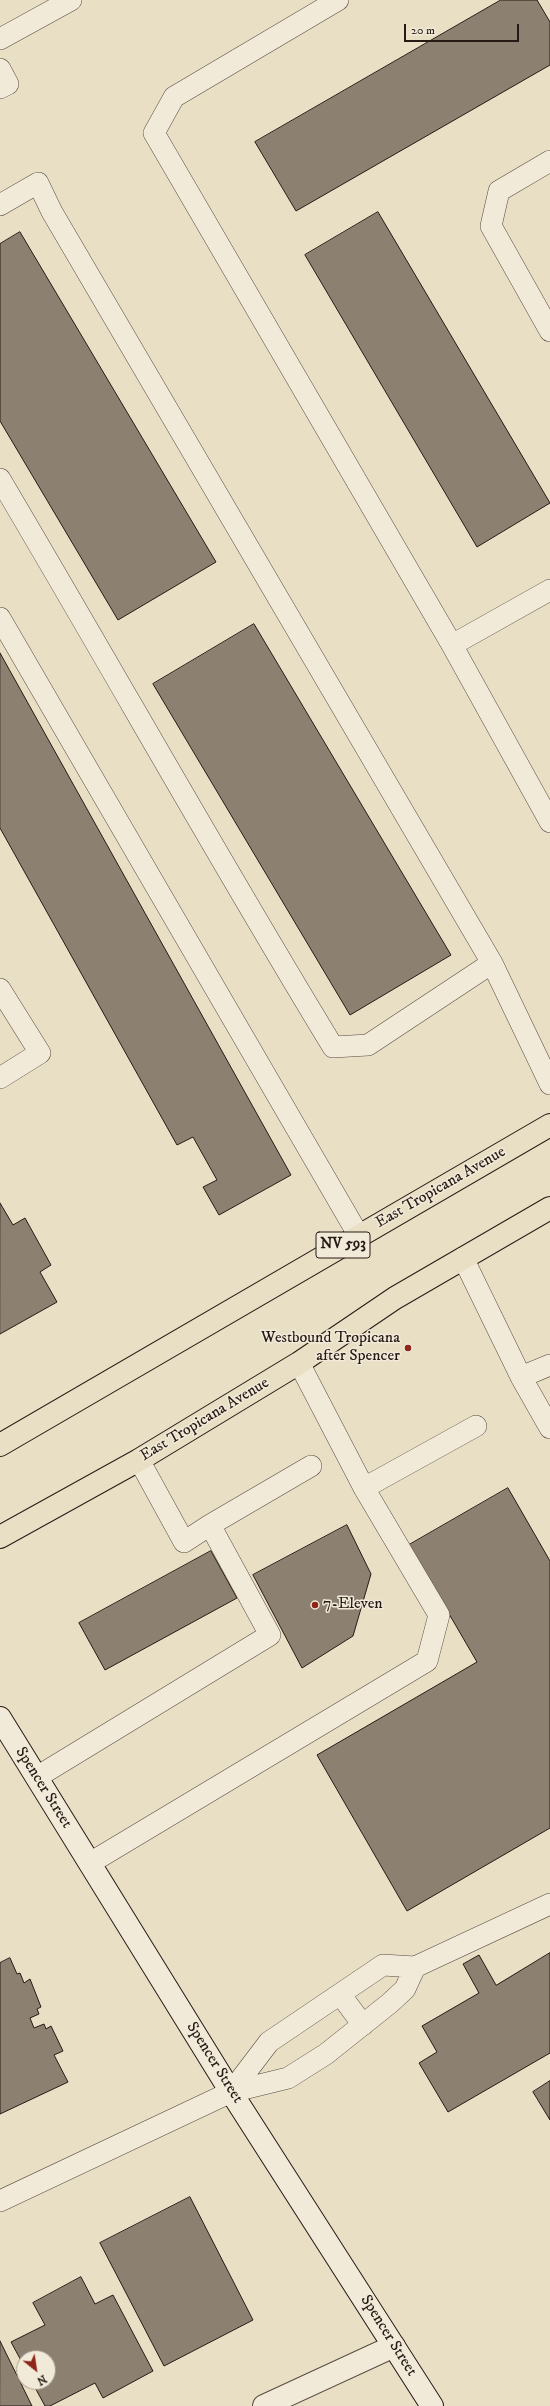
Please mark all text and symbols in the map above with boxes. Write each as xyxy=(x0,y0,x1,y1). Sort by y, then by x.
scale bar xyxy=(406,16,521,42)
text: 20 m xyxy=(411,23,435,38)
street label: East Tropicana Avenue xyxy=(373,1143,509,1233)
road number: NV 593 xyxy=(316,1232,370,1258)
place label: Westbound Tropicana after Spencer xyxy=(261,1329,400,1367)
marker: Westbound Tropicana after Spencer xyxy=(403,1343,413,1353)
street label: East Tropicana Avenue xyxy=(137,1374,273,1466)
place label: 7-Eleven xyxy=(323,1595,383,1615)
marker: 7-Eleven xyxy=(310,1600,320,1610)
street label: Spencer Street xyxy=(10,1744,76,1832)
street label: Spencer Street xyxy=(181,2019,247,2107)
street label: Spencer Street xyxy=(355,2292,421,2380)
north arrow xyxy=(16,2350,56,2390)
text: N xyxy=(34,2371,49,2388)

